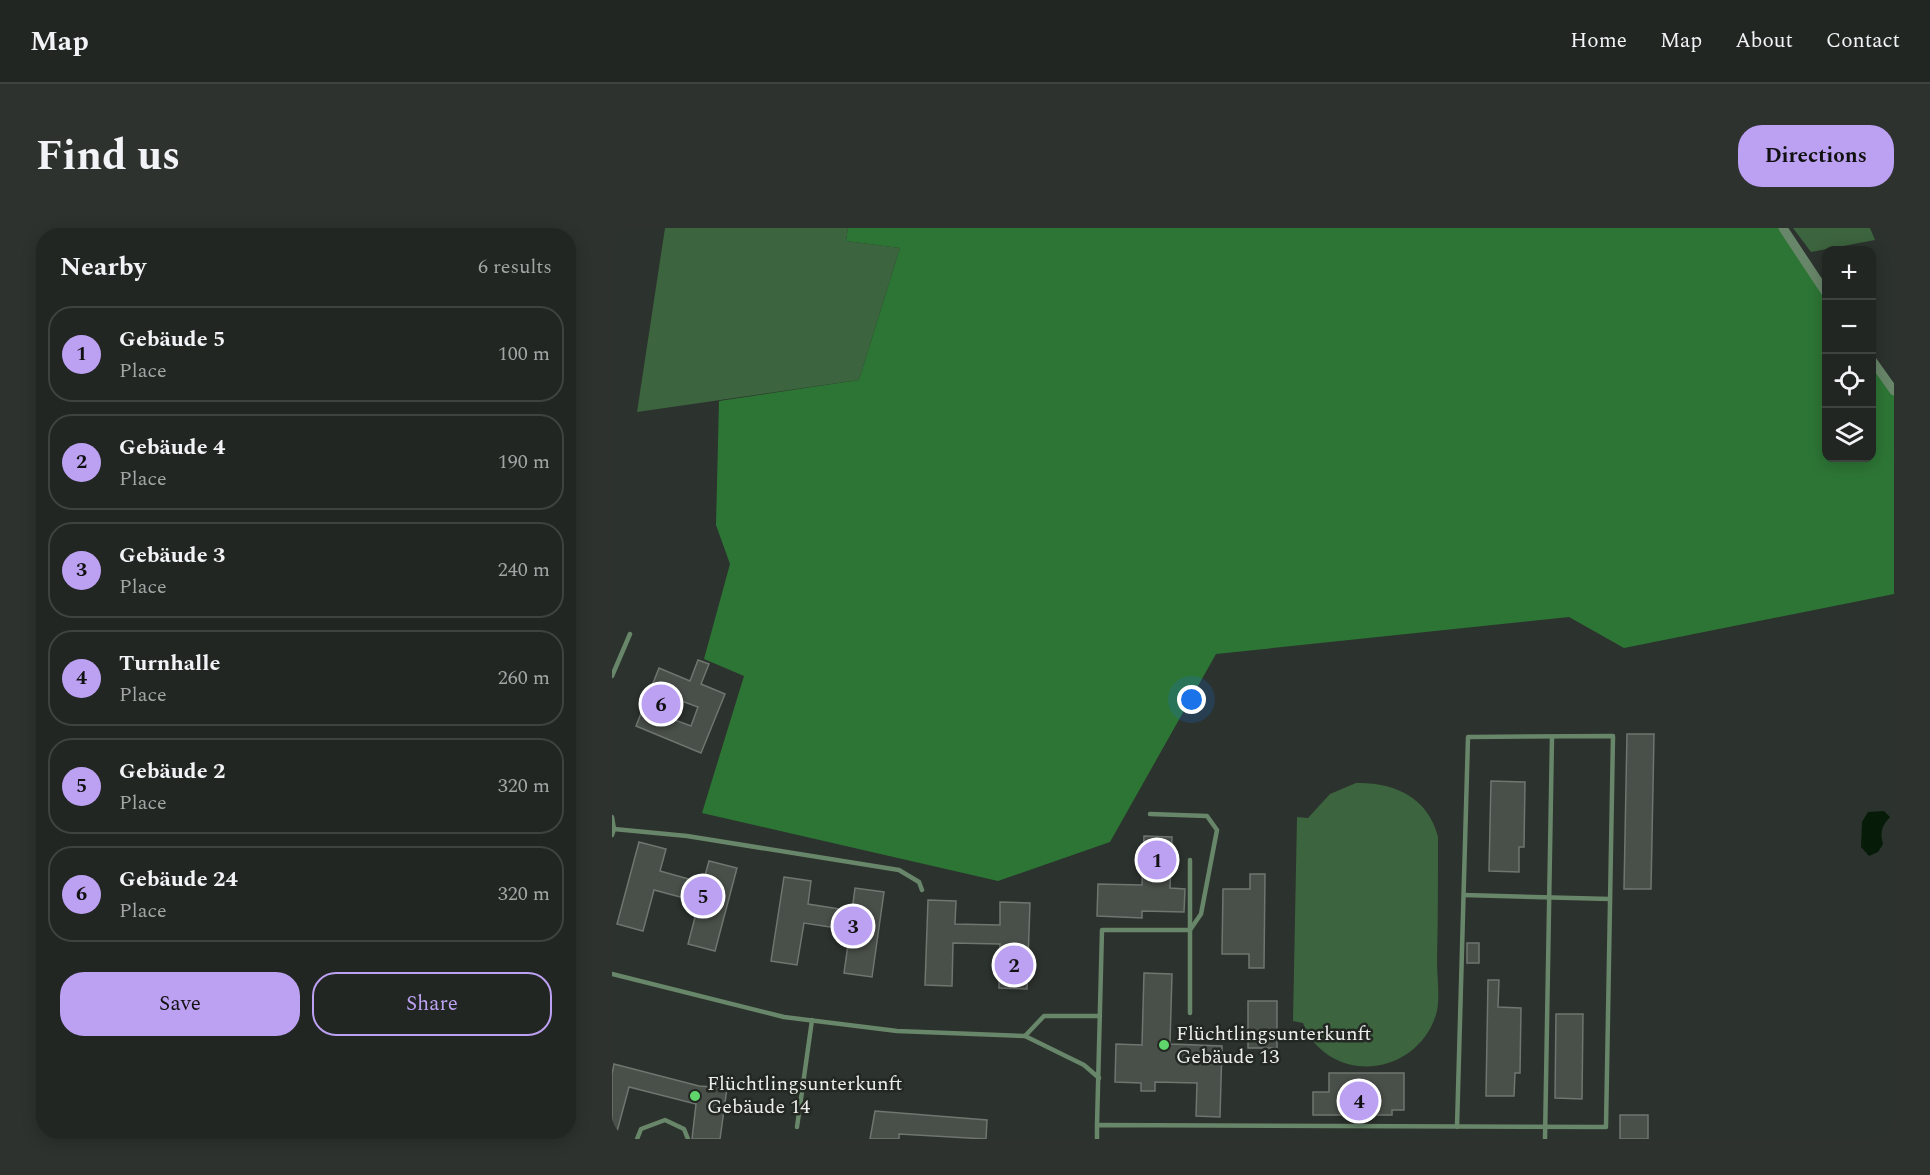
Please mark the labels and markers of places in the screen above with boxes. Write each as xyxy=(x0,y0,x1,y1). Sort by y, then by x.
pin: 6 xyxy=(641,682,680,726)
pin: 1 xyxy=(1138,838,1176,882)
pin: 5 xyxy=(684,874,722,918)
pin: 3 xyxy=(834,904,872,948)
pin: 2 xyxy=(994,942,1034,988)
place label: Flüchtlingsunterkunft Gebäude 13 xyxy=(1176,1019,1372,1072)
marker: Flüchtlingsunterkunft Gebäude 13 xyxy=(1157,1038,1171,1052)
place label: Flüchtlingsunterkunft Gebäude 14 xyxy=(707,1069,903,1122)
pin: 4 xyxy=(1340,1078,1378,1124)
marker: Flüchtlingsunterkunft Gebäude 14 xyxy=(688,1089,702,1103)

